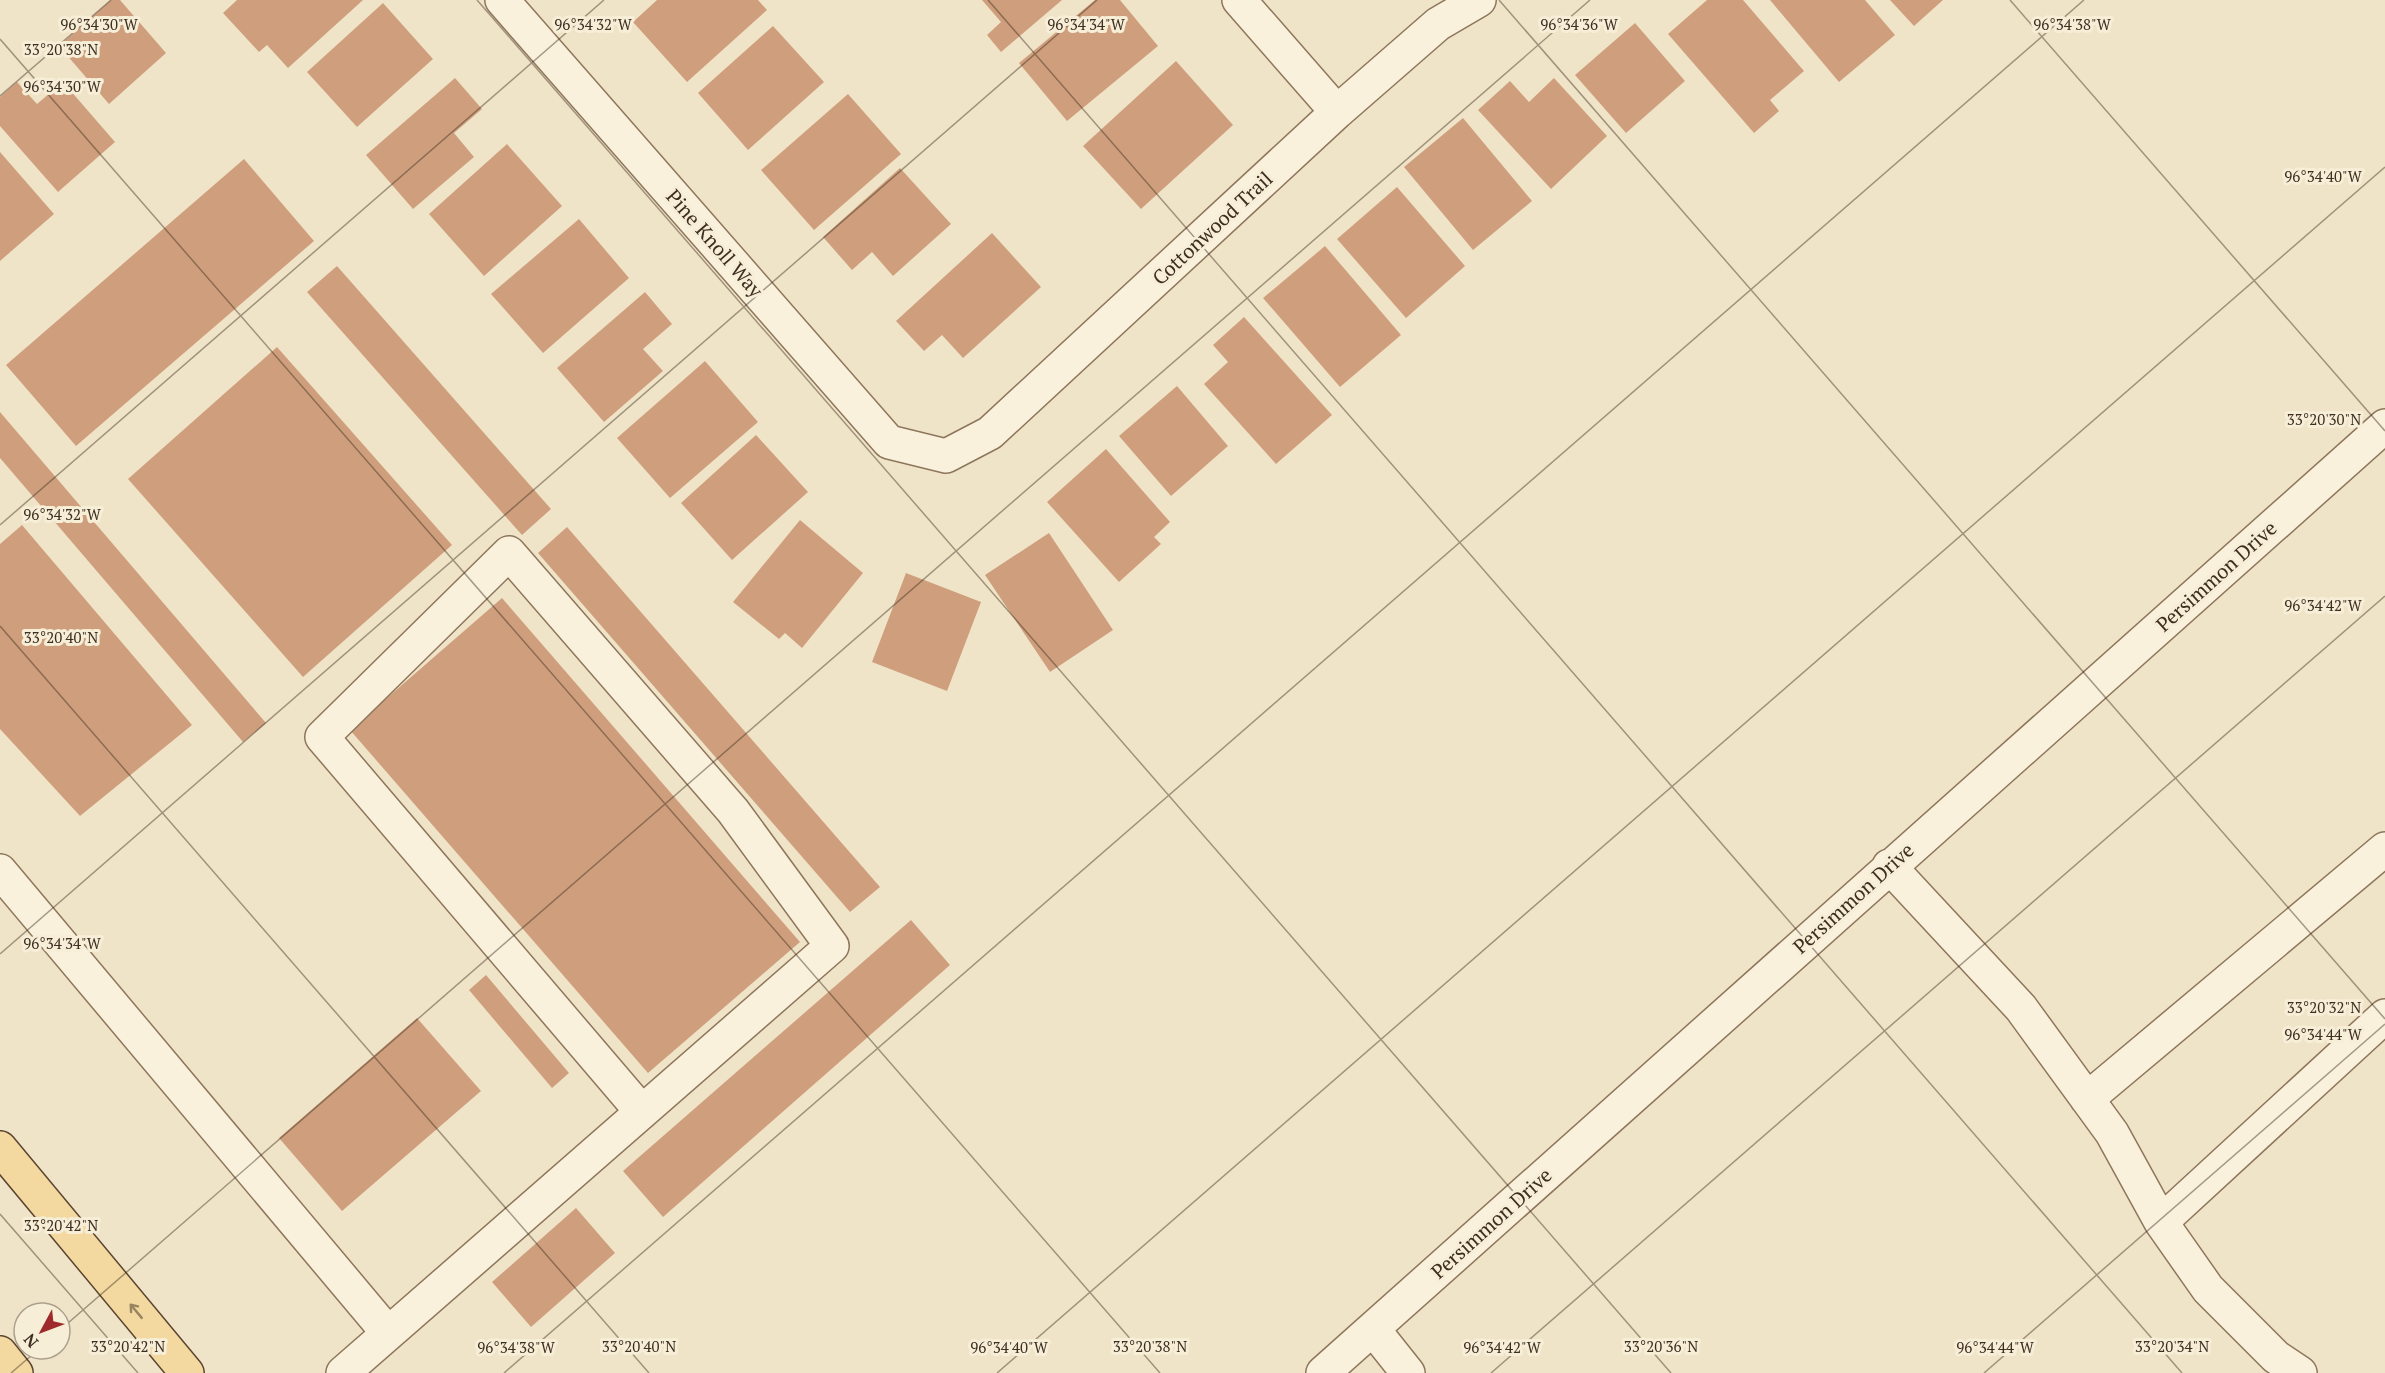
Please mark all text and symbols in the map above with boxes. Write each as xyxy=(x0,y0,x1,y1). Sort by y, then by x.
text: 96°34'30"W xyxy=(60,14,139,34)
text: 96°34'32"W xyxy=(554,14,633,34)
text: 96°34'34"W xyxy=(1047,14,1126,34)
text: 96°34'36"W xyxy=(1540,14,1619,34)
text: 96°34'38"W xyxy=(2033,14,2112,34)
text: 33°20'38"N xyxy=(24,39,98,59)
text: 96°34'30"W xyxy=(23,76,102,96)
street label: Cottonwood Trail xyxy=(1146,165,1278,291)
text: 96°34'40"W xyxy=(2284,166,2363,186)
street label: Pine Knoll Way xyxy=(660,183,770,304)
text: 33°20'30"N xyxy=(2287,409,2361,429)
text: 96°34'32"W xyxy=(23,504,102,524)
street label: Persimmon Drive xyxy=(2150,515,2282,637)
text: 96°34'42"W xyxy=(2284,595,2363,615)
text: 33°20'40"N xyxy=(24,627,98,647)
street label: Persimmon Drive xyxy=(1787,837,1919,959)
text: 96°34'34"W xyxy=(23,933,102,953)
text: 33°20'32"N xyxy=(2287,997,2361,1017)
text: 96°34'44"W xyxy=(2284,1024,2363,1044)
street label: Persimmon Drive xyxy=(1425,1162,1557,1284)
text: 33°20'42"N xyxy=(24,1215,98,1235)
north arrow xyxy=(12,1301,72,1361)
one-way arrow xyxy=(130,1304,143,1320)
text: N xyxy=(18,1329,43,1353)
text: 33°20'42"N xyxy=(91,1336,165,1356)
text: 33°20'40"N xyxy=(602,1336,676,1356)
text: 33°20'38"N xyxy=(1113,1336,1187,1356)
text: 33°20'36"N xyxy=(1624,1336,1698,1356)
text: 33°20'34"N xyxy=(2135,1336,2209,1356)
text: 96°34'38"W xyxy=(477,1337,556,1357)
text: 96°34'40"W xyxy=(970,1337,1049,1357)
text: 96°34'42"W xyxy=(1463,1337,1542,1357)
text: 96°34'44"W xyxy=(1956,1337,2035,1357)

